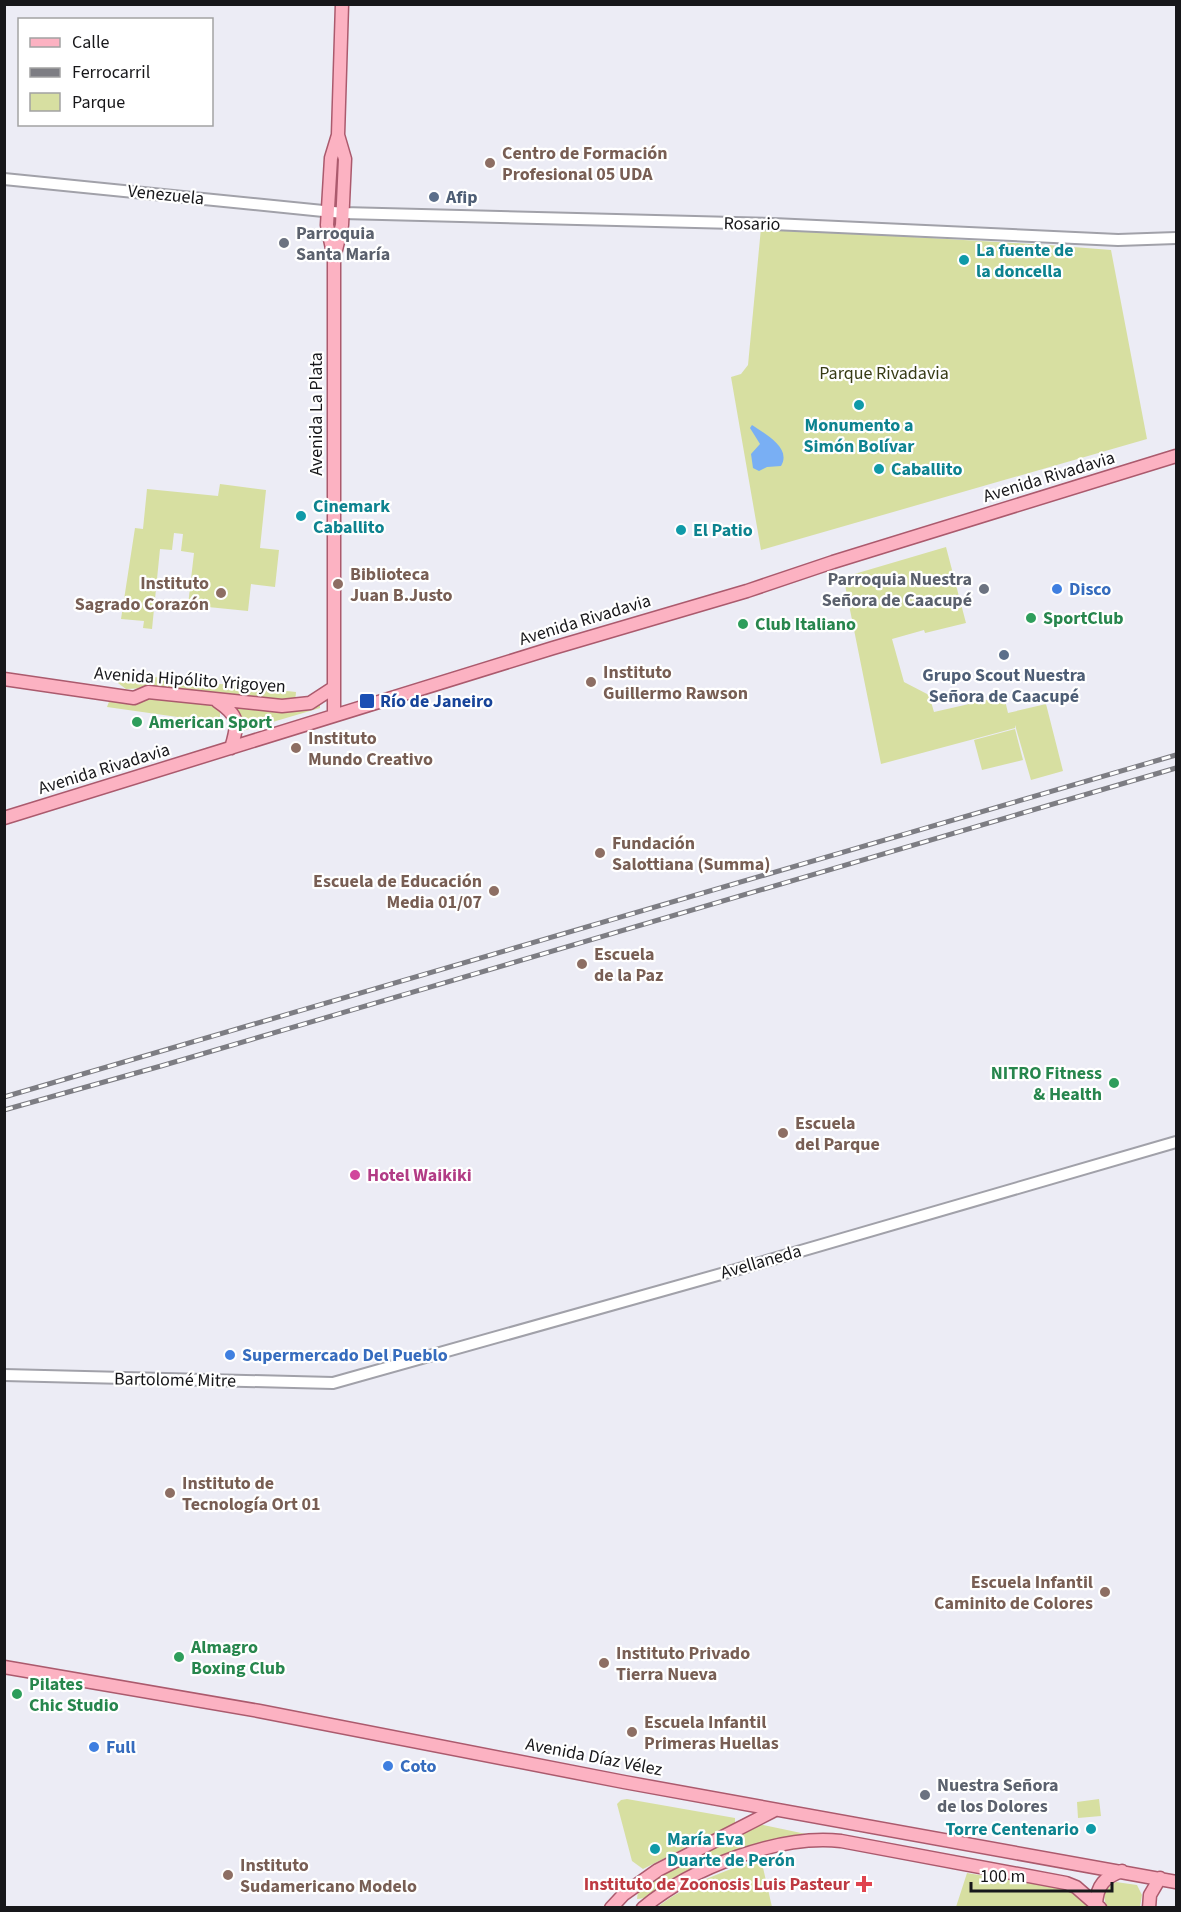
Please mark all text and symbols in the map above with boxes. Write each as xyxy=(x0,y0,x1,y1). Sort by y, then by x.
legend xyxy=(18,18,213,126)
text: Calle xyxy=(72,30,110,55)
text: Ferrocarril xyxy=(72,60,150,85)
text: Parque xyxy=(72,90,125,115)
place label: Centro de Formación Profesional 05 UDA xyxy=(502,141,668,187)
marker: Centro de Formación Profesional 05 UDA xyxy=(483,156,497,170)
street label: Venezuela xyxy=(127,179,205,211)
place label: Afip xyxy=(445,185,478,210)
marker: Afip xyxy=(427,190,441,204)
street label: Rosario xyxy=(723,211,781,237)
place label: Parroquia Santa María xyxy=(296,221,390,267)
marker: Parroquia Santa María xyxy=(277,236,291,250)
place label: La fuente de la doncella xyxy=(976,238,1074,284)
marker: La fuente de la doncella xyxy=(957,253,971,267)
street label: Avenida La Plata xyxy=(304,352,329,476)
park label: Parque Rivadavia xyxy=(819,361,949,386)
marker: Monumento a Simón Bolívar xyxy=(852,398,866,412)
place label: Monumento a Simón Bolívar xyxy=(804,413,915,459)
street label: Avenida Rivadavia xyxy=(980,445,1118,509)
place label: Caballito xyxy=(891,457,962,482)
marker: Caballito xyxy=(872,462,886,476)
place label: Cinemark Caballito xyxy=(313,494,390,540)
marker: Cinemark Caballito xyxy=(294,509,308,523)
place label: El Patio xyxy=(693,518,753,543)
marker: El Patio xyxy=(674,523,688,537)
place label: Biblioteca Juan B.Justo xyxy=(350,562,453,608)
place label: Parroquia Nuestra Señora de Caacupé xyxy=(822,567,972,613)
place label: Instituto Sagrado Corazón xyxy=(75,571,209,617)
marker: Biblioteca Juan B.Justo xyxy=(331,577,345,591)
place label: Disco xyxy=(1069,577,1111,602)
marker: Parroquia Nuestra Señora de Caacupé xyxy=(977,582,991,596)
marker: Disco xyxy=(1050,582,1064,596)
marker: Instituto Sagrado Corazón xyxy=(214,586,228,600)
street label: Avenida Rivadavia xyxy=(516,588,654,652)
place label: SportClub xyxy=(1043,606,1124,631)
marker: SportClub xyxy=(1024,611,1038,625)
place label: Club Italiano xyxy=(755,612,856,637)
marker: Club Italiano xyxy=(736,617,750,631)
marker: Grupo Scout Nuestra Señora de Caacupé xyxy=(997,648,1011,662)
place label: Instituto Guillermo Rawson xyxy=(603,660,748,706)
street label: Avenida Hipólito Yrigoyen xyxy=(93,661,287,699)
place label: Grupo Scout Nuestra Señora de Caacupé xyxy=(922,663,1086,709)
marker: Instituto Guillermo Rawson xyxy=(584,675,598,689)
place label: Río de Janeiro xyxy=(380,689,493,714)
marker: Río de Janeiro xyxy=(358,692,376,710)
place label: American Sport xyxy=(148,710,272,735)
marker: American Sport xyxy=(130,715,144,729)
place label: Instituto Mundo Creativo xyxy=(308,726,433,772)
street label: Avenida Rivadavia xyxy=(35,737,173,801)
marker: Instituto Mundo Creativo xyxy=(289,741,303,755)
place label: Fundación Salottiana (Summa) xyxy=(612,831,770,877)
marker: Fundación Salottiana (Summa) xyxy=(593,846,607,860)
place label: Escuela de Educación Media 01/07 xyxy=(313,869,482,915)
marker: Escuela de Educación Media 01/07 xyxy=(487,884,501,898)
place label: Escuela de la Paz xyxy=(594,942,663,988)
marker: Escuela de la Paz xyxy=(575,957,589,971)
place label: NITRO Fitness & Health xyxy=(991,1061,1102,1107)
marker: NITRO Fitness & Health xyxy=(1107,1076,1121,1090)
place label: Escuela del Parque xyxy=(795,1111,880,1157)
marker: Escuela del Parque xyxy=(776,1126,790,1140)
place label: Hotel Waikiki xyxy=(367,1163,472,1188)
marker: Hotel Waikiki xyxy=(348,1168,362,1182)
street label: Avellaneda xyxy=(718,1239,804,1285)
place label: Supermercado Del Pueblo xyxy=(242,1343,448,1368)
marker: Supermercado Del Pueblo xyxy=(223,1348,237,1362)
street label: Bartolomé Mitre xyxy=(114,1366,236,1394)
place label: Instituto de Tecnología Ort 01 xyxy=(182,1471,320,1517)
marker: Instituto de Tecnología Ort 01 xyxy=(163,1486,177,1500)
place label: Escuela Infantil Caminito de Colores xyxy=(934,1570,1093,1616)
marker: Escuela Infantil Caminito de Colores xyxy=(1098,1585,1112,1599)
place label: Almagro Boxing Club xyxy=(190,1635,285,1681)
place label: Instituto Privado Tierra Nueva xyxy=(616,1641,750,1687)
marker: Almagro Boxing Club xyxy=(172,1650,186,1664)
marker: Instituto Privado Tierra Nueva xyxy=(597,1656,611,1670)
place label: Pilates Chic Studio xyxy=(29,1672,119,1718)
marker: Pilates Chic Studio xyxy=(10,1687,24,1701)
place label: Escuela Infantil Primeras Huellas xyxy=(644,1710,779,1756)
marker: Escuela Infantil Primeras Huellas xyxy=(625,1725,639,1739)
street label: Avenida Díaz Vélez xyxy=(524,1731,665,1783)
place label: Full xyxy=(106,1735,136,1760)
marker: Full xyxy=(87,1740,101,1754)
place label: Coto xyxy=(400,1754,437,1779)
marker: Coto xyxy=(381,1759,395,1773)
place label: Nuestra Señora de los Dolores xyxy=(937,1773,1059,1819)
marker: Nuestra Señora de los Dolores xyxy=(918,1788,932,1802)
place label: Torre Centenario xyxy=(945,1817,1079,1842)
marker: Torre Centenario xyxy=(1084,1822,1098,1836)
place label: María Eva Duarte de Perón xyxy=(667,1827,795,1873)
marker: María Eva Duarte de Perón xyxy=(648,1842,662,1856)
place label: Instituto Sudamericano Modelo xyxy=(240,1853,417,1899)
scale bar xyxy=(971,1855,1112,1893)
text: 100 m xyxy=(980,1864,1025,1889)
marker: Instituto Sudamericano Modelo xyxy=(221,1868,235,1882)
place label: Instituto de Zoonosis Luis Pasteur xyxy=(584,1872,851,1897)
marker: Instituto de Zoonosis Luis Pasteur xyxy=(855,1875,873,1893)

